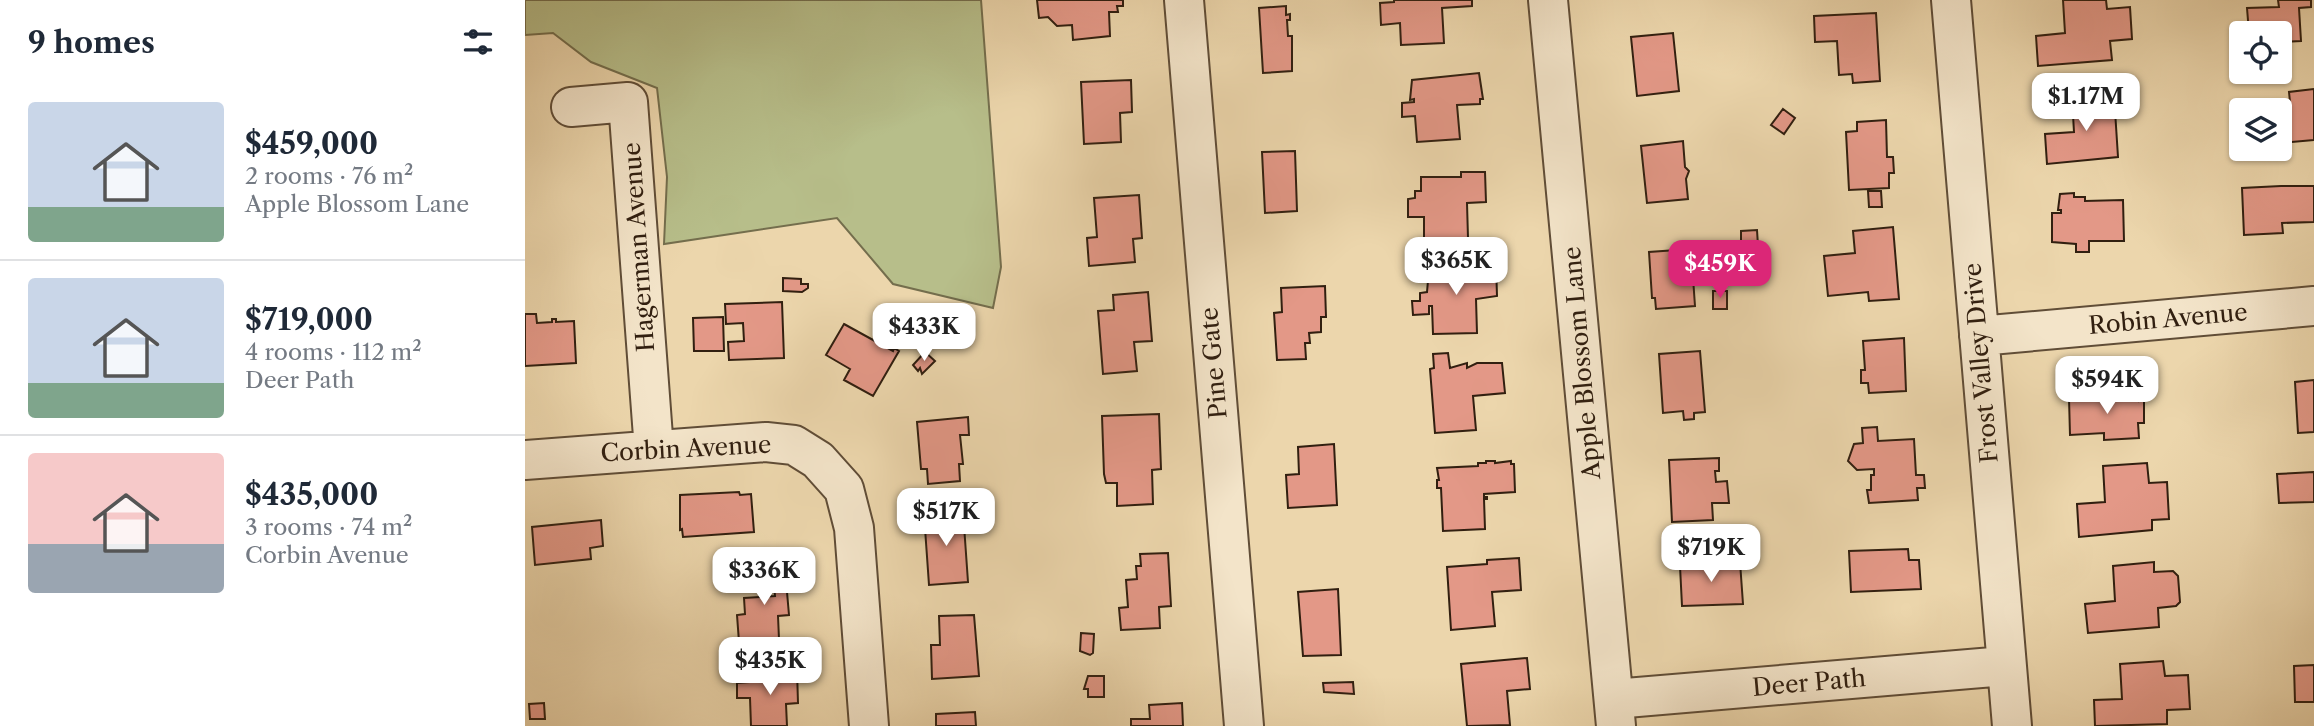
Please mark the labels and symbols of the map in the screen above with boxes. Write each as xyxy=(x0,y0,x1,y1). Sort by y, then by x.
pin: $1.17M xyxy=(2029,74,2143,133)
street label: Hagerman Avenue xyxy=(617,141,660,353)
pin: $365K xyxy=(1407,238,1505,297)
pin: $459K xyxy=(1671,240,1769,300)
street label: Apple Blossom Lane xyxy=(1557,245,1606,482)
street label: Frost Valley Drive xyxy=(1957,262,2004,464)
street label: Robin Avenue xyxy=(2087,297,2249,340)
pin: $433K xyxy=(875,304,973,363)
street label: Pine Gate xyxy=(1194,306,1233,420)
pin: $594K xyxy=(2058,356,2156,416)
street label: Corbin Avenue xyxy=(600,430,772,467)
pin: $517K xyxy=(897,489,995,548)
pin: $719K xyxy=(1662,524,1760,584)
pin: $336K xyxy=(715,548,813,607)
pin: $435K xyxy=(721,638,819,697)
street label: Deer Path xyxy=(1751,663,1867,702)

